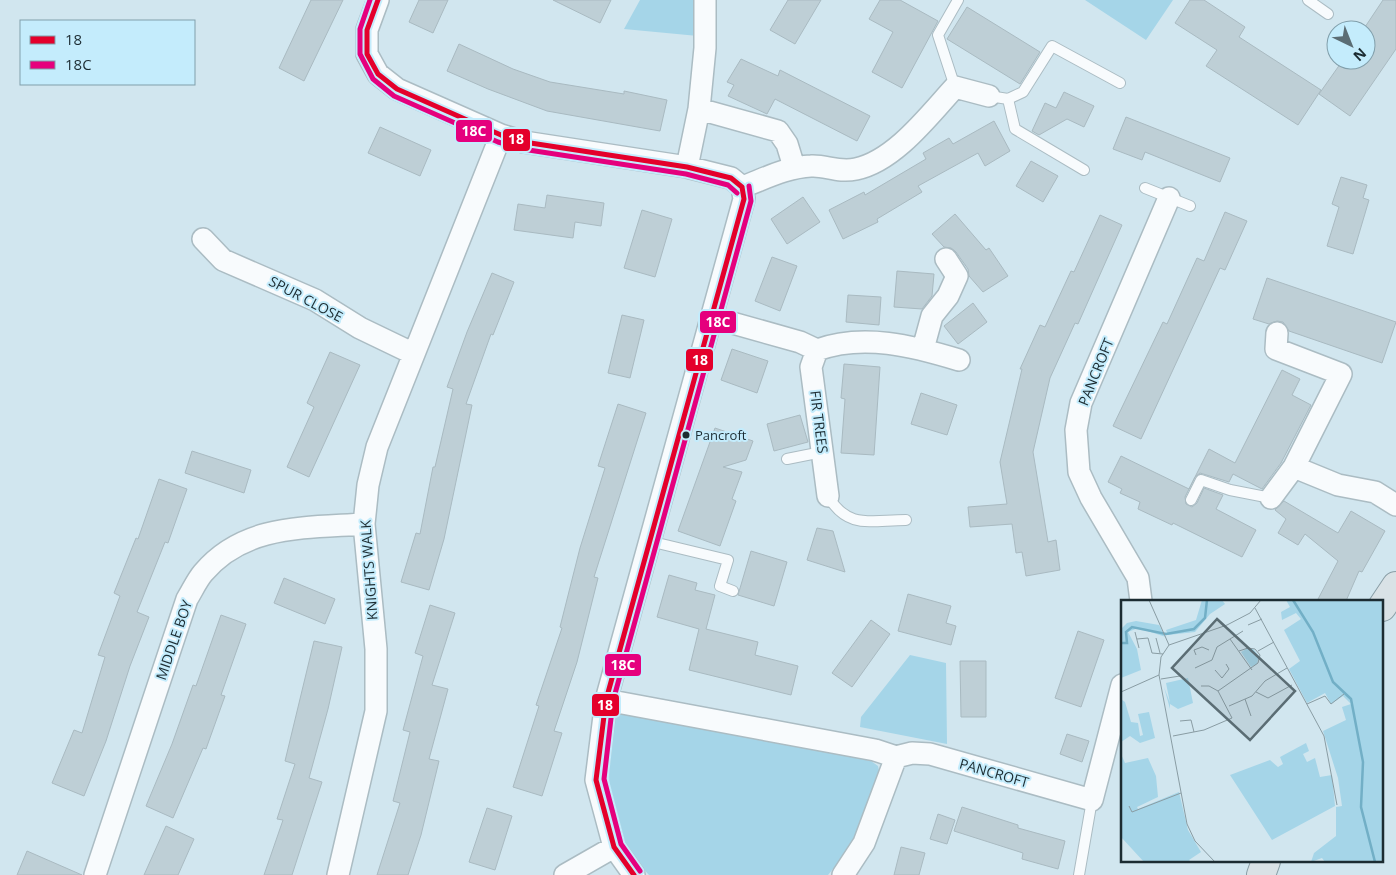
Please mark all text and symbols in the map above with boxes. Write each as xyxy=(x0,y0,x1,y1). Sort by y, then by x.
legend xyxy=(20,20,195,85)
north arrow xyxy=(1326,20,1376,70)
text: 18 xyxy=(65,29,82,49)
text: N xyxy=(1350,44,1371,66)
text: 18C xyxy=(65,54,92,74)
line badge: 18C xyxy=(455,119,493,143)
text: 18C xyxy=(462,121,487,140)
line badge: 18 xyxy=(502,128,531,152)
text: 18 xyxy=(508,129,524,148)
street label: SPUR CLOSE xyxy=(266,271,346,326)
line badge: 18C xyxy=(699,310,737,334)
text: 18C xyxy=(706,312,731,331)
street label: PANCROFT xyxy=(1073,335,1118,408)
line badge: 18 xyxy=(685,348,714,372)
text: 18 xyxy=(692,350,708,369)
street label: FIR TREES xyxy=(806,390,833,454)
place label: Pancroft xyxy=(695,426,747,444)
marker: Pancroft xyxy=(681,430,691,440)
street label: KNIGHTS WALK xyxy=(355,519,381,621)
street label: MIDDLE BOY xyxy=(151,597,196,682)
inset map xyxy=(1121,600,1384,862)
line badge: 18C xyxy=(604,653,642,677)
text: 18C xyxy=(611,655,636,674)
line badge: 18 xyxy=(591,693,620,717)
text: 18 xyxy=(597,695,613,714)
street label: PANCROFT xyxy=(957,754,1031,792)

